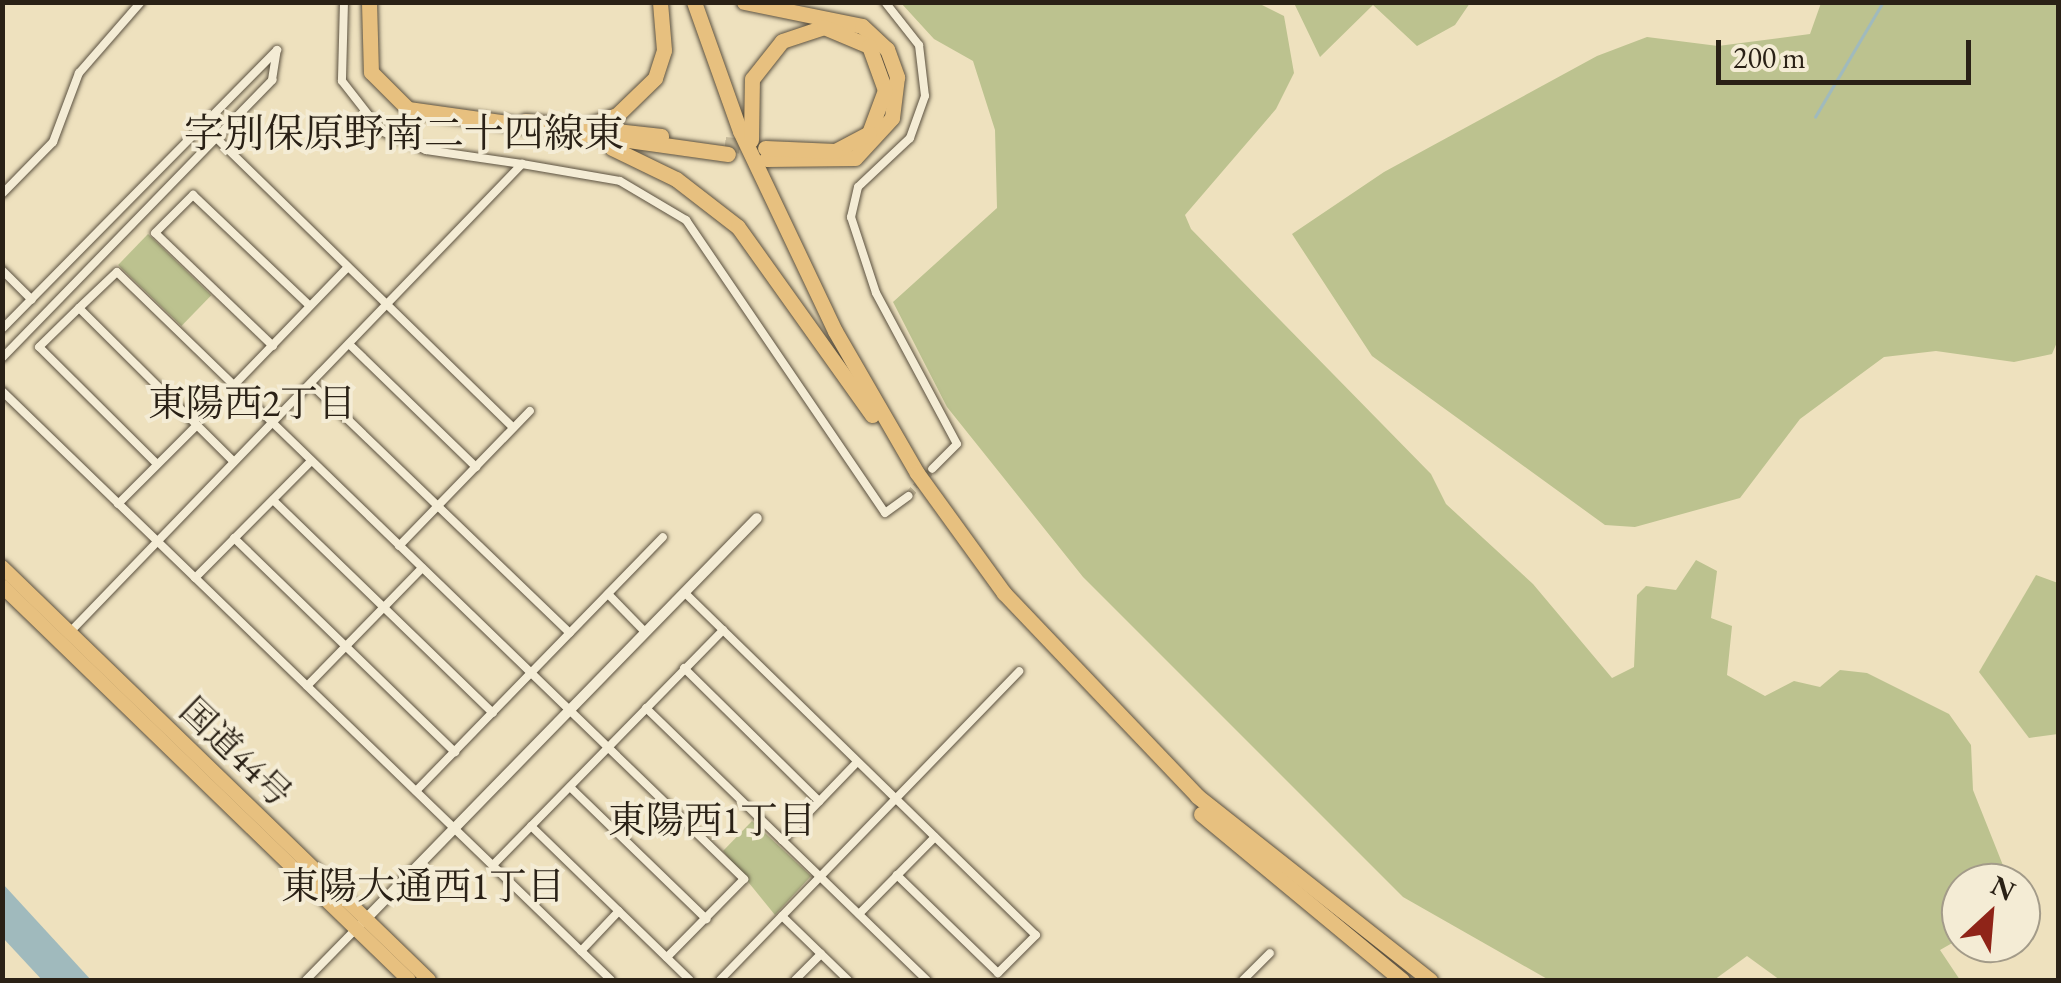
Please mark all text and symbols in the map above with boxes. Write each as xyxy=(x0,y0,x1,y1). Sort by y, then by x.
scale bar xyxy=(1721,20,1976,82)
text: 200 m xyxy=(1733,38,1806,77)
district label: 字別保原野南二十四線東 xyxy=(184,109,624,157)
district label: 東陽西2丁目 xyxy=(148,380,356,426)
street label: 国道44号 xyxy=(172,689,300,815)
district label: 東陽西1丁目 xyxy=(608,797,816,843)
district label: 東陽大通西1丁目 xyxy=(281,863,565,909)
north arrow xyxy=(1941,863,2041,963)
text: N xyxy=(1985,867,2021,909)

